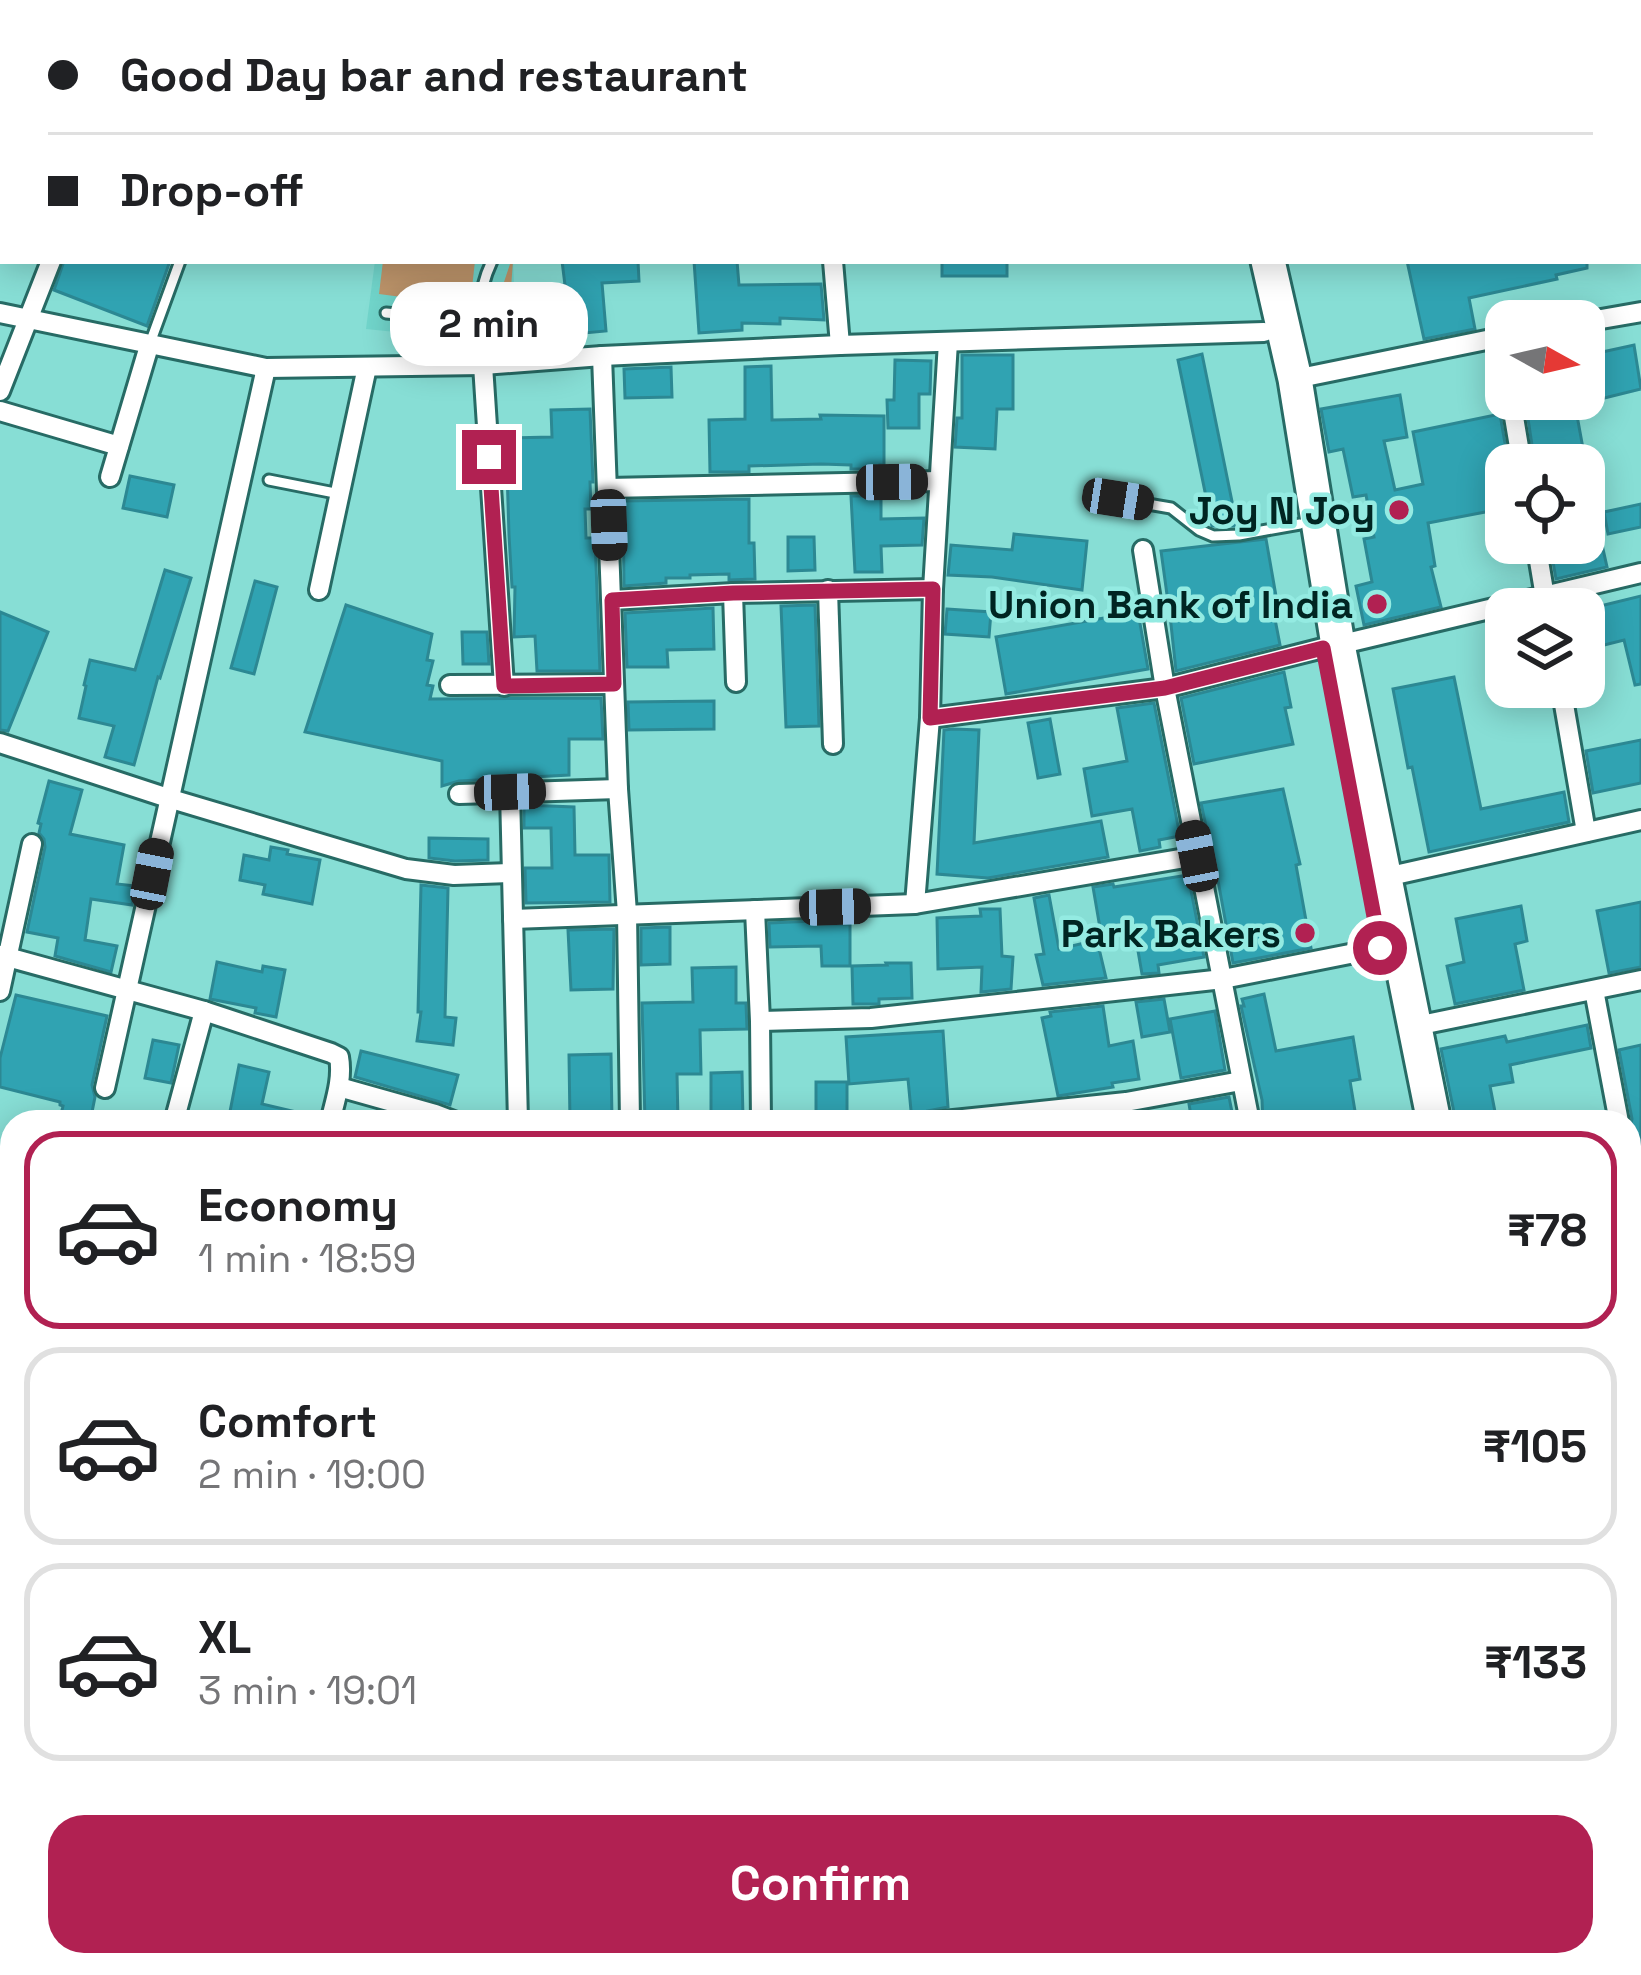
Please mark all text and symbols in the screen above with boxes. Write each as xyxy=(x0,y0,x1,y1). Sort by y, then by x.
text: Good Day bar and restaurant xyxy=(120,47,748,104)
text: Drop-off xyxy=(120,162,304,219)
callout: 2 min xyxy=(390,283,588,367)
text: 2 min xyxy=(439,299,539,348)
north arrow xyxy=(1485,300,1605,420)
map controls xyxy=(1485,300,1605,708)
route end xyxy=(462,430,516,484)
button: locate xyxy=(1485,444,1605,564)
car xyxy=(856,463,928,501)
car xyxy=(1080,476,1156,522)
place label: Joy N Joy xyxy=(1189,486,1375,535)
car xyxy=(590,488,628,562)
marker: Joy N Joy xyxy=(1386,497,1412,523)
place label: Union Bank of India xyxy=(988,580,1353,629)
button: layers xyxy=(1485,588,1605,708)
marker: Union Bank of India xyxy=(1364,591,1390,617)
car xyxy=(473,773,547,811)
car xyxy=(1172,817,1222,895)
car xyxy=(127,835,177,913)
car xyxy=(798,888,872,926)
place label: Park Bakers xyxy=(1061,909,1281,958)
marker: Park Bakers xyxy=(1292,920,1318,946)
route start xyxy=(1353,921,1407,975)
icon: car xyxy=(54,1176,162,1284)
text: Economy xyxy=(198,1177,398,1234)
text: ₹78 xyxy=(1507,1202,1587,1259)
text: 1 min · 18:59 xyxy=(198,1234,416,1283)
icon: car xyxy=(54,1392,162,1500)
text: Comfort xyxy=(198,1393,377,1450)
text: ₹105 xyxy=(1483,1418,1587,1475)
text: 2 min · 19:00 xyxy=(198,1450,426,1499)
icon: car xyxy=(54,1608,162,1716)
text: XL xyxy=(198,1609,251,1666)
text: ₹133 xyxy=(1484,1634,1587,1691)
text: 3 min · 19:01 xyxy=(198,1666,417,1715)
button: Confirm xyxy=(48,1815,1593,1953)

